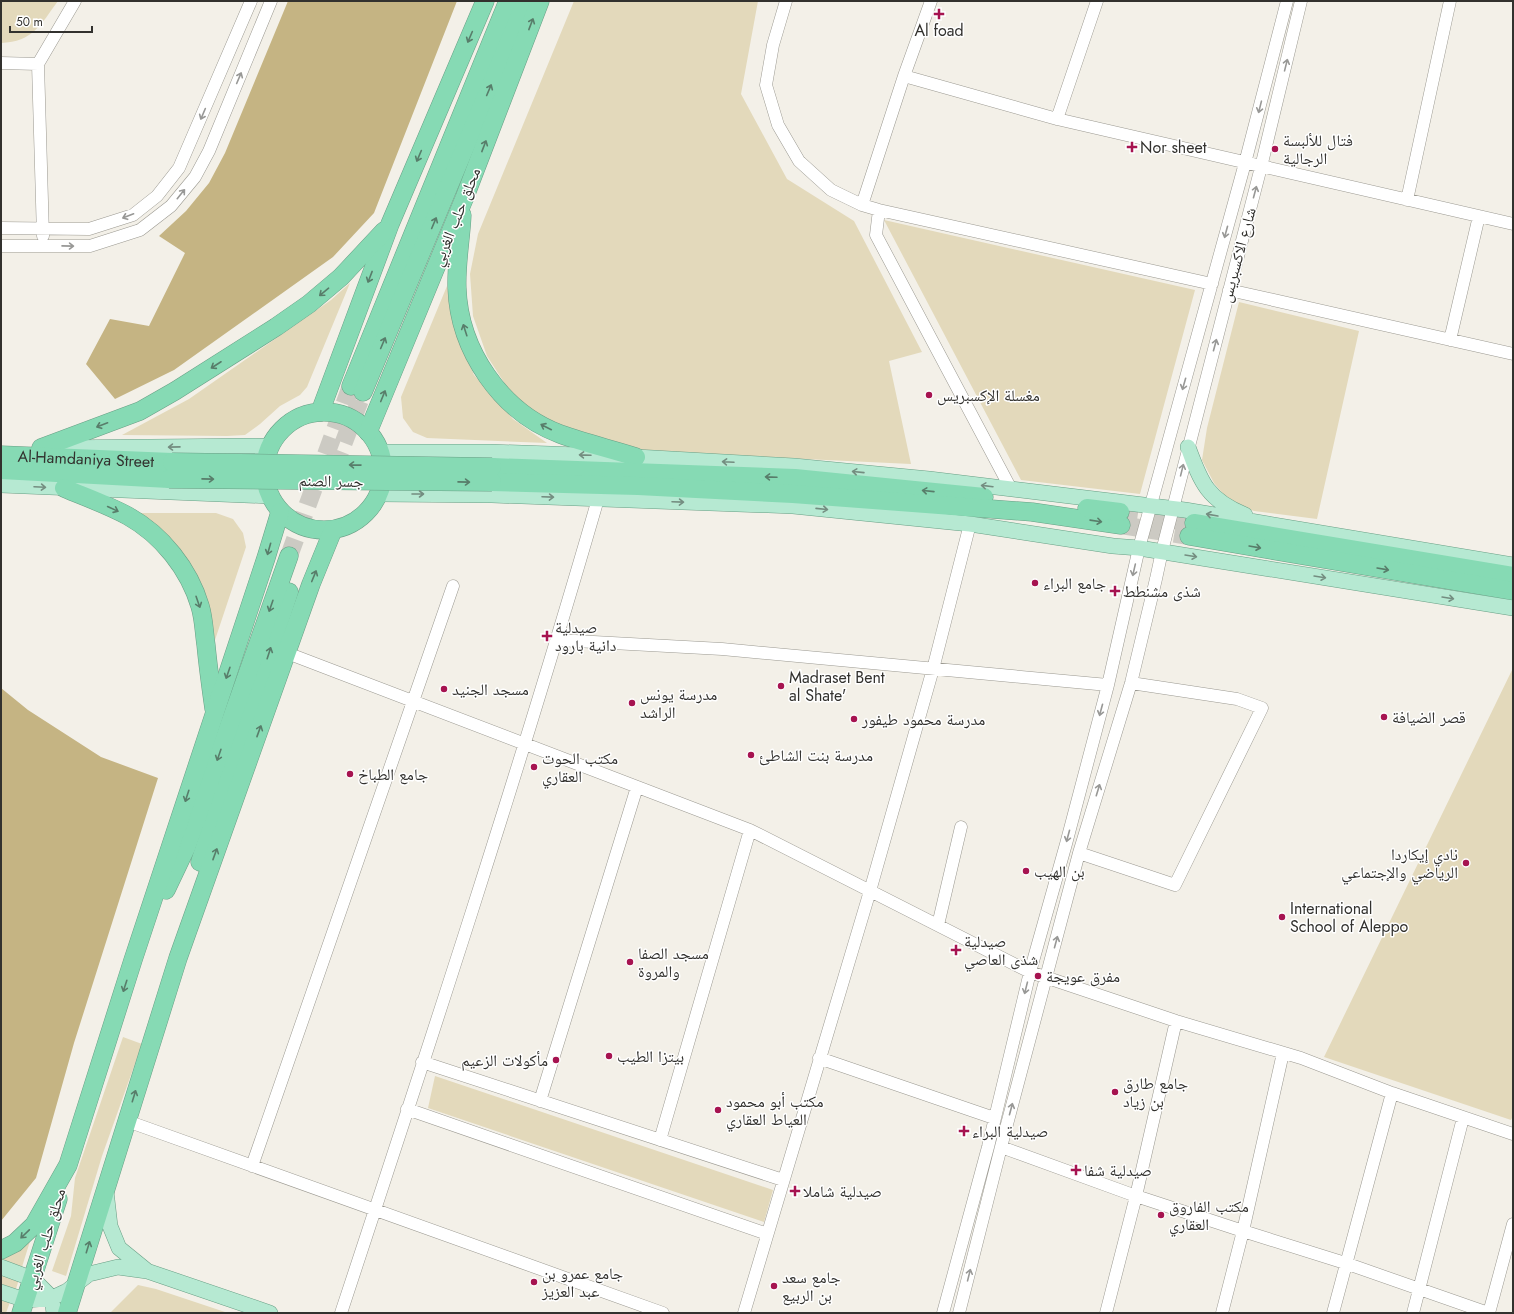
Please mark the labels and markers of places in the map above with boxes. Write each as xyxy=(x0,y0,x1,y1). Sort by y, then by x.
marker: Al foad xyxy=(934,9,944,19)
place label: Al foad xyxy=(914,19,964,42)
place label: فتال للألبسة الرجالية xyxy=(1283,129,1353,170)
place label: Nor sheet xyxy=(1140,136,1207,159)
marker: Nor sheet xyxy=(1127,142,1137,152)
marker: فتال للألبسة الرجالية xyxy=(1270,144,1280,154)
place label: مغسلة الإكسبريس xyxy=(937,384,1040,407)
marker: مغسلة الإكسبريس xyxy=(924,390,934,400)
place label: جامع البراء xyxy=(1043,572,1106,595)
marker: جامع البراء xyxy=(1030,578,1040,588)
place label: شذى مشنطط xyxy=(1123,580,1201,603)
marker: شذى مشنطط xyxy=(1110,586,1120,596)
place label: صيدلية دانية بارود xyxy=(555,616,616,657)
marker: صيدلية دانية بارود xyxy=(542,631,552,641)
place label: Madraset Bent al Shate' xyxy=(789,666,885,707)
place label: مسجد الجنيد xyxy=(452,678,529,701)
marker: Madraset Bent al Shate' xyxy=(776,681,786,691)
place label: مدرسة يونس الراشد xyxy=(640,683,717,724)
marker: مسجد الجنيد xyxy=(439,684,449,694)
marker: مدرسة يونس الراشد xyxy=(627,698,637,708)
place label: قصر الضيافة xyxy=(1392,706,1466,729)
place label: مدرسة محمود طيفور xyxy=(861,708,985,731)
marker: قصر الضيافة xyxy=(1379,712,1389,722)
marker: مدرسة محمود طيفور xyxy=(849,714,859,724)
place label: مدرسة بنت الشاطئ xyxy=(759,744,873,767)
place label: مكتب الحوت العقاري xyxy=(542,747,618,789)
marker: مدرسة بنت الشاطئ xyxy=(746,750,756,760)
marker: مكتب الحوت العقاري xyxy=(529,762,539,772)
place label: جامع الطباخ xyxy=(358,763,428,786)
marker: جامع الطباخ xyxy=(345,769,355,779)
place label: نادي إيكاردا الرياضي والإجتماعي xyxy=(1341,843,1458,885)
marker: نادي إيكاردا الرياضي والإجتماعي xyxy=(1461,858,1471,868)
place label: بن الهيب xyxy=(1034,860,1085,883)
marker: بن الهيب xyxy=(1021,866,1031,876)
place label: International School of Aleppo xyxy=(1290,897,1409,938)
marker: International School of Aleppo xyxy=(1277,912,1287,922)
place label: صيدلية شذى العاصي xyxy=(964,930,1038,972)
place label: مسجد الصفا والمروة xyxy=(638,942,709,983)
marker: صيدلية شذى العاصي xyxy=(951,945,961,955)
marker: مسجد الصفا والمروة xyxy=(625,957,635,967)
place label: مفرق عويجة xyxy=(1046,965,1120,988)
marker: مفرق عويجة xyxy=(1033,971,1043,981)
place label: بيتزا الطيب xyxy=(617,1045,684,1068)
place label: مأكولات الزعيم xyxy=(461,1049,548,1072)
marker: بيتزا الطيب xyxy=(604,1051,614,1061)
marker: مأكولات الزعيم xyxy=(551,1055,561,1065)
place label: جامع طارق بن زياد xyxy=(1123,1072,1188,1113)
marker: جامع طارق بن زياد xyxy=(1110,1087,1120,1097)
place label: مكتب أبو محمود العياط العقاري xyxy=(726,1090,823,1132)
marker: مكتب أبو محمود العياط العقاري xyxy=(713,1105,723,1115)
place label: صيدلية البراء xyxy=(972,1120,1048,1143)
marker: صيدلية البراء xyxy=(959,1126,969,1136)
place label: صيدلية شفا xyxy=(1084,1159,1152,1182)
marker: صيدلية شفا xyxy=(1071,1165,1081,1175)
place label: صيدلية شاملا xyxy=(803,1180,882,1203)
marker: صيدلية شاملا xyxy=(790,1186,800,1196)
place label: مكتب الفاروق العقاري xyxy=(1169,1195,1249,1237)
marker: مكتب الفاروق العقاري xyxy=(1156,1210,1166,1220)
place label: جامع عمرو بن عبد العزيز xyxy=(541,1262,623,1303)
place label: جامع سعد بن الربيع xyxy=(782,1266,841,1307)
marker: جامع عمرو بن عبد العزيز xyxy=(529,1277,539,1287)
marker: جامع سعد بن الربيع xyxy=(769,1281,779,1291)

